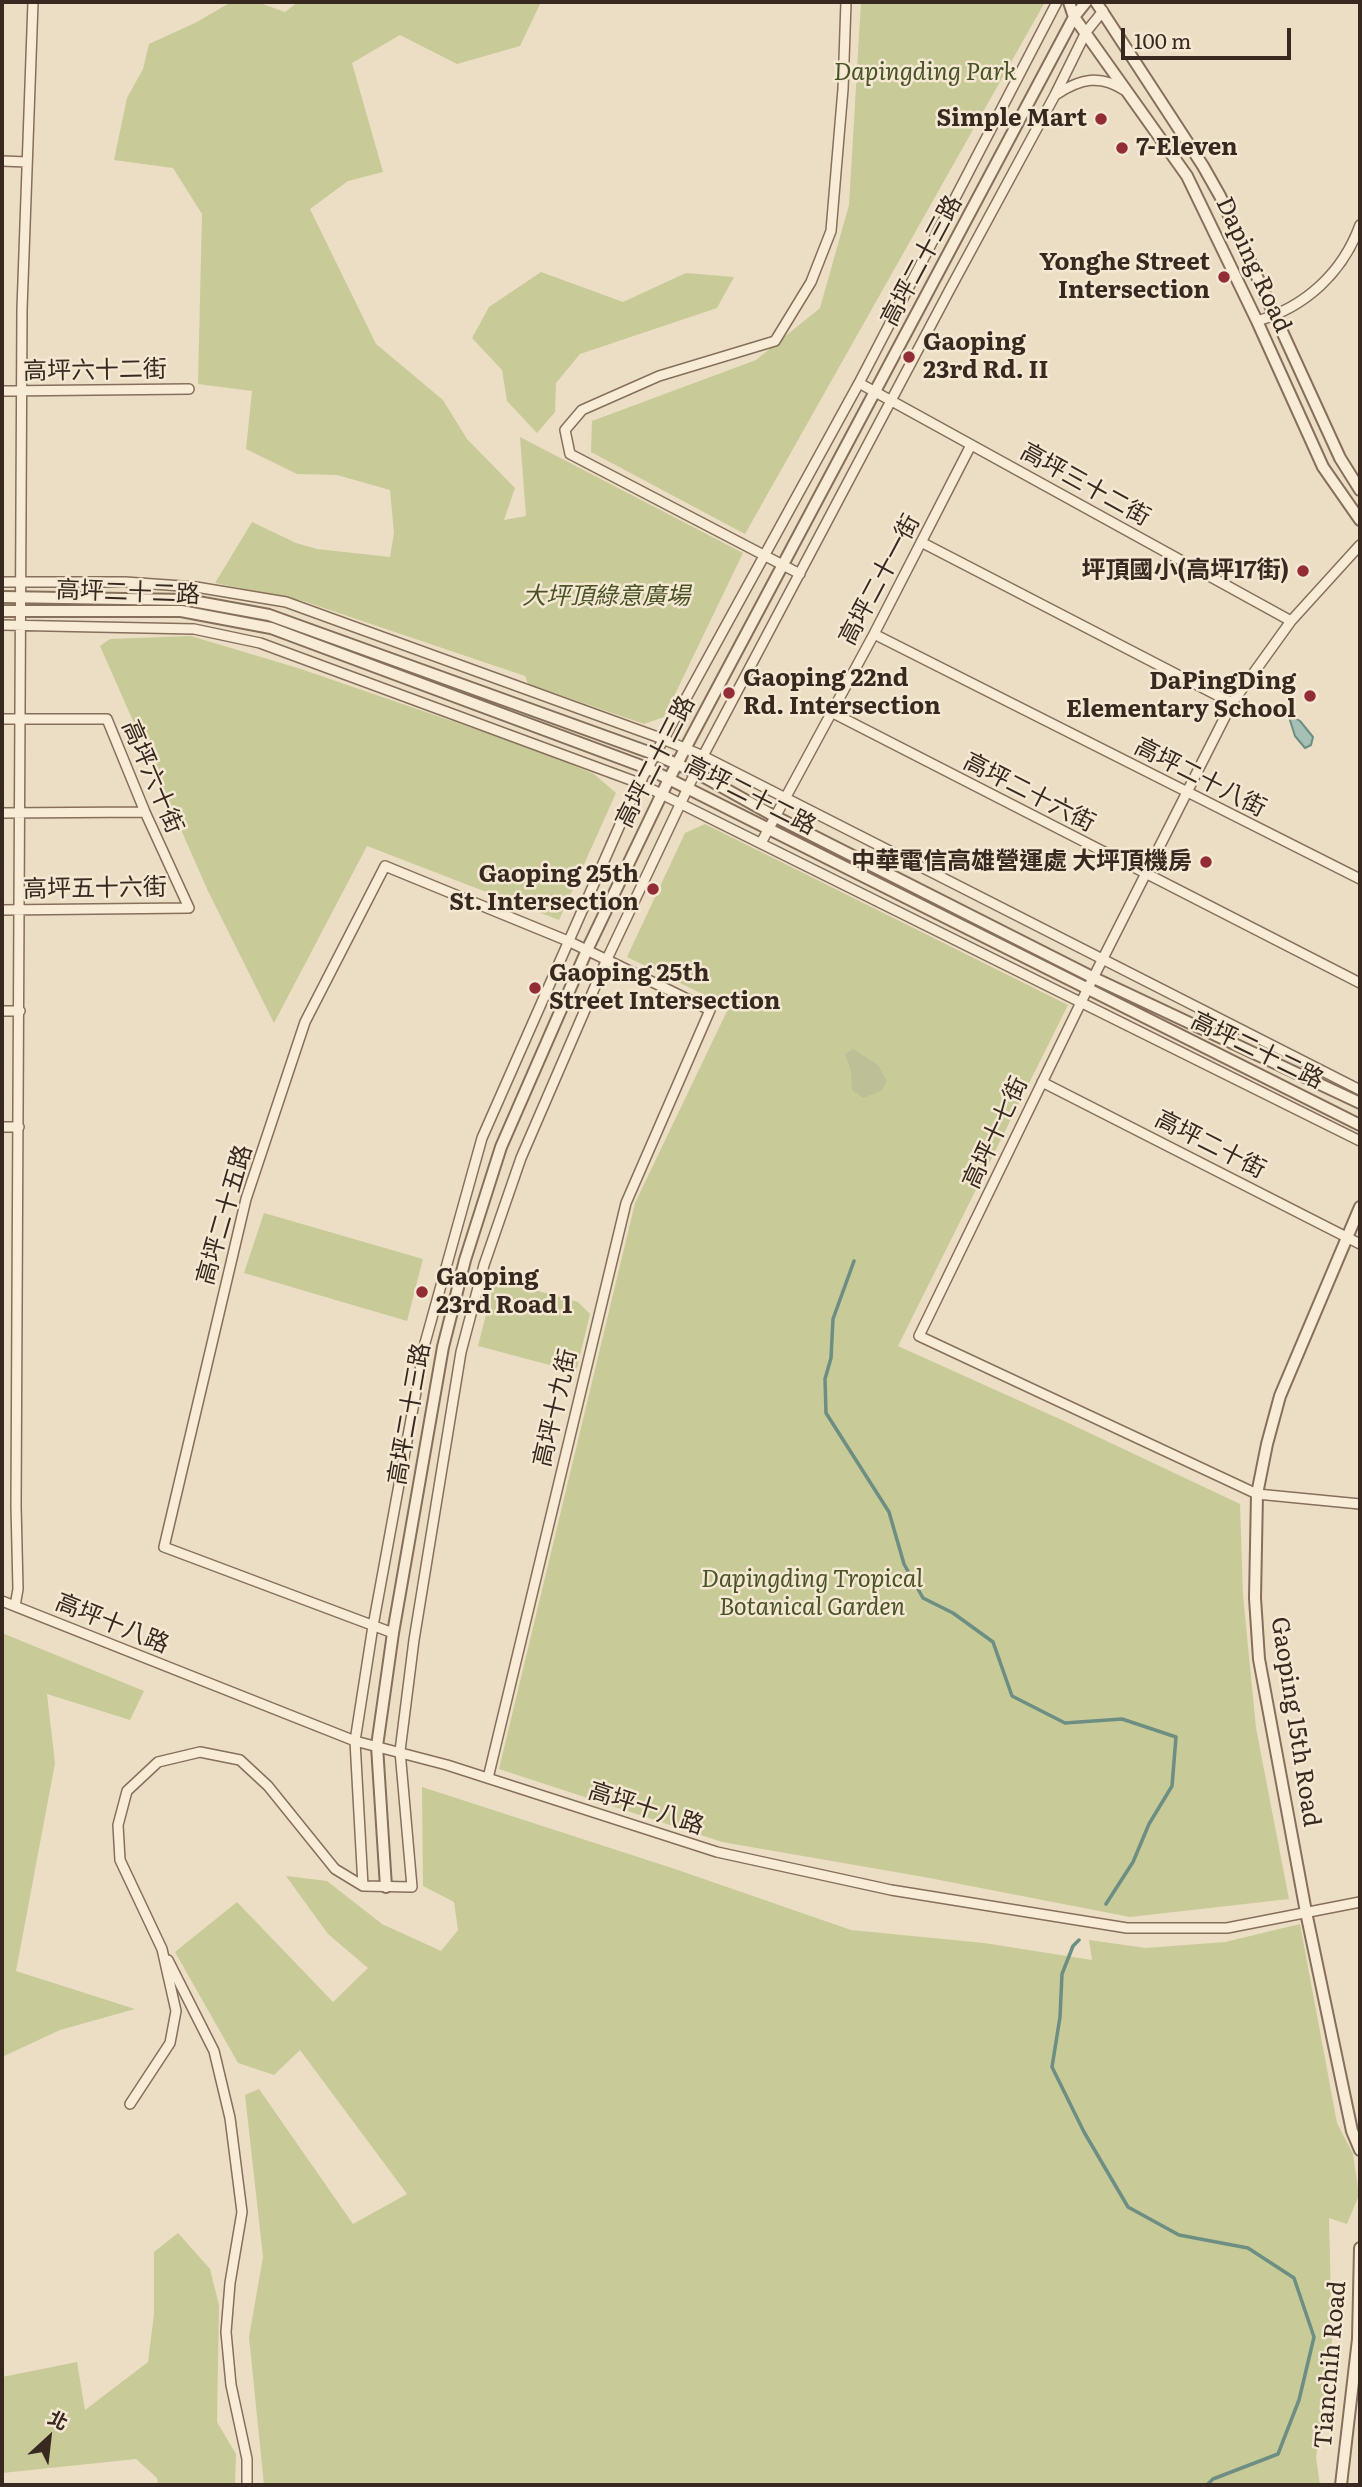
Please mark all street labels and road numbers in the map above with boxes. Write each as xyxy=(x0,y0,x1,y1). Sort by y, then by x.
street label: 高坪二十三路 xyxy=(875,191,969,331)
street label: Daping Road xyxy=(1209,193,1297,337)
street label: 高坪六十二街 xyxy=(23,355,167,387)
street label: 高坪三十二街 xyxy=(1015,437,1155,533)
street label: 高坪二十一街 xyxy=(833,510,927,650)
street label: 高坪二十二路 xyxy=(56,576,200,610)
street label: 高坪二十三路 xyxy=(610,691,702,833)
street label: 高坪六十街 xyxy=(115,716,189,838)
street label: 高坪二十八街 xyxy=(1129,732,1271,824)
street label: 高坪二十六街 xyxy=(958,747,1100,839)
street label: 高坪二十二路 xyxy=(679,750,821,842)
street label: 高坪五十六街 xyxy=(23,873,167,905)
street label: 高坪二十二路 xyxy=(1186,1006,1328,1096)
street label: 高坪十七街 xyxy=(958,1073,1034,1193)
street label: 高坪二十街 xyxy=(1150,1105,1270,1185)
street label: 高坪二十五路 xyxy=(191,1142,259,1288)
street label: 高坪二十三路 xyxy=(383,1341,437,1487)
street label: 高坪十九街 xyxy=(528,1346,584,1470)
street label: 高坪十八路 xyxy=(51,1588,173,1660)
street label: Gaoping 15th Road xyxy=(1264,1615,1326,1829)
street label: 高坪十八路 xyxy=(584,1777,708,1841)
street label: Tianchih Road xyxy=(1309,2280,1353,2450)

